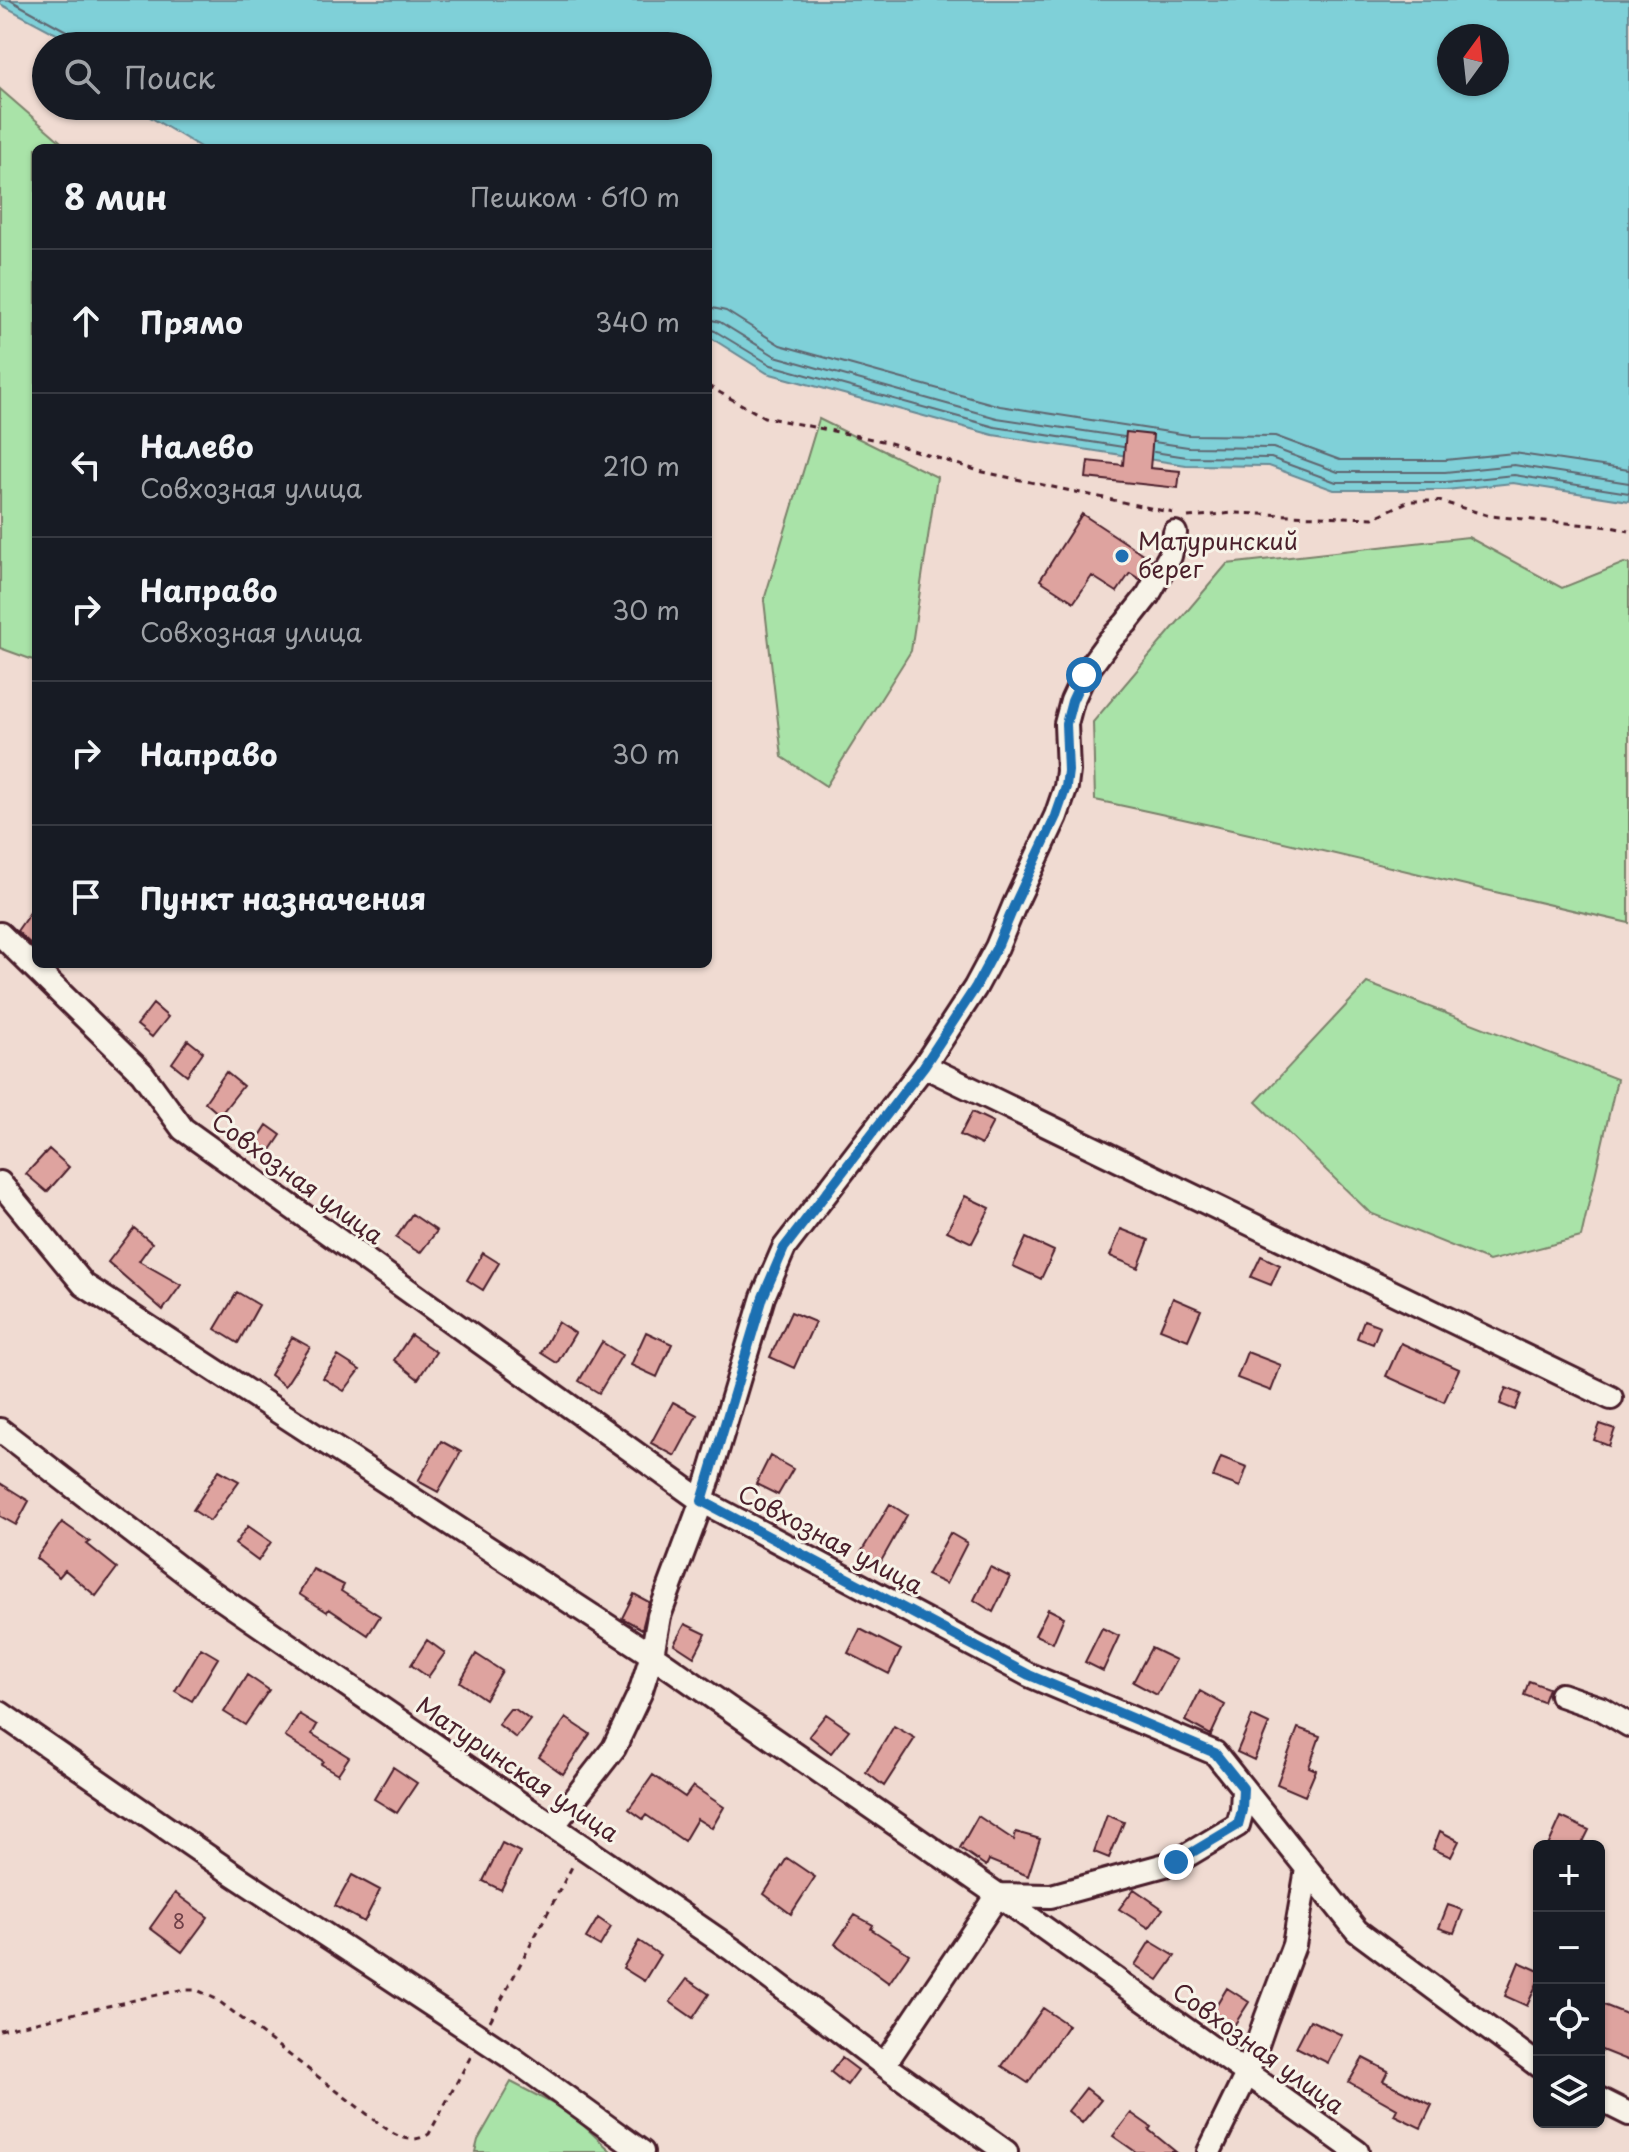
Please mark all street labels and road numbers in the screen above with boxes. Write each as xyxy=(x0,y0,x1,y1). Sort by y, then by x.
street label: Совхозная улица xyxy=(205,1103,392,1252)
street label: Совхозная улица xyxy=(732,1474,930,1602)
street label: Матуринская улица xyxy=(409,1687,627,1850)
street label: Совхозная улица xyxy=(1166,1973,1353,2122)

